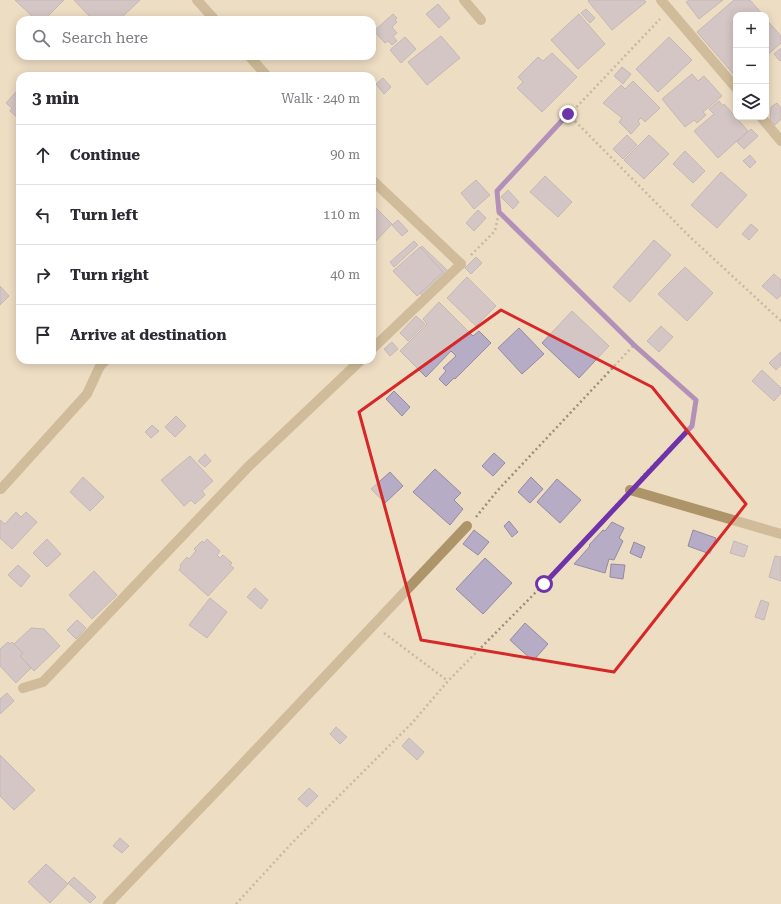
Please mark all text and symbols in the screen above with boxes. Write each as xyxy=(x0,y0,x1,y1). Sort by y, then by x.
map controls xyxy=(733,12,769,120)
button: + xyxy=(733,12,769,48)
search box xyxy=(16,16,376,60)
icon: search xyxy=(30,27,52,49)
text: Search here xyxy=(62,29,148,47)
button: − xyxy=(733,48,769,84)
button: layers xyxy=(733,84,769,120)
text: 3 min xyxy=(32,88,79,108)
text: Walk · 240 m xyxy=(281,91,360,106)
route end xyxy=(559,105,577,123)
icon: ahead xyxy=(32,144,54,166)
text: Continue xyxy=(70,146,140,164)
text: 90 m xyxy=(330,147,360,162)
icon: left xyxy=(32,204,54,226)
text: Turn left xyxy=(70,206,138,224)
text: 110 m xyxy=(323,207,360,222)
icon: right xyxy=(32,264,54,286)
text: Turn right xyxy=(70,266,149,284)
text: 40 m xyxy=(330,267,360,282)
icon: arrive xyxy=(32,324,54,346)
text: Arrive at destination xyxy=(70,326,226,344)
route start xyxy=(535,575,553,593)

